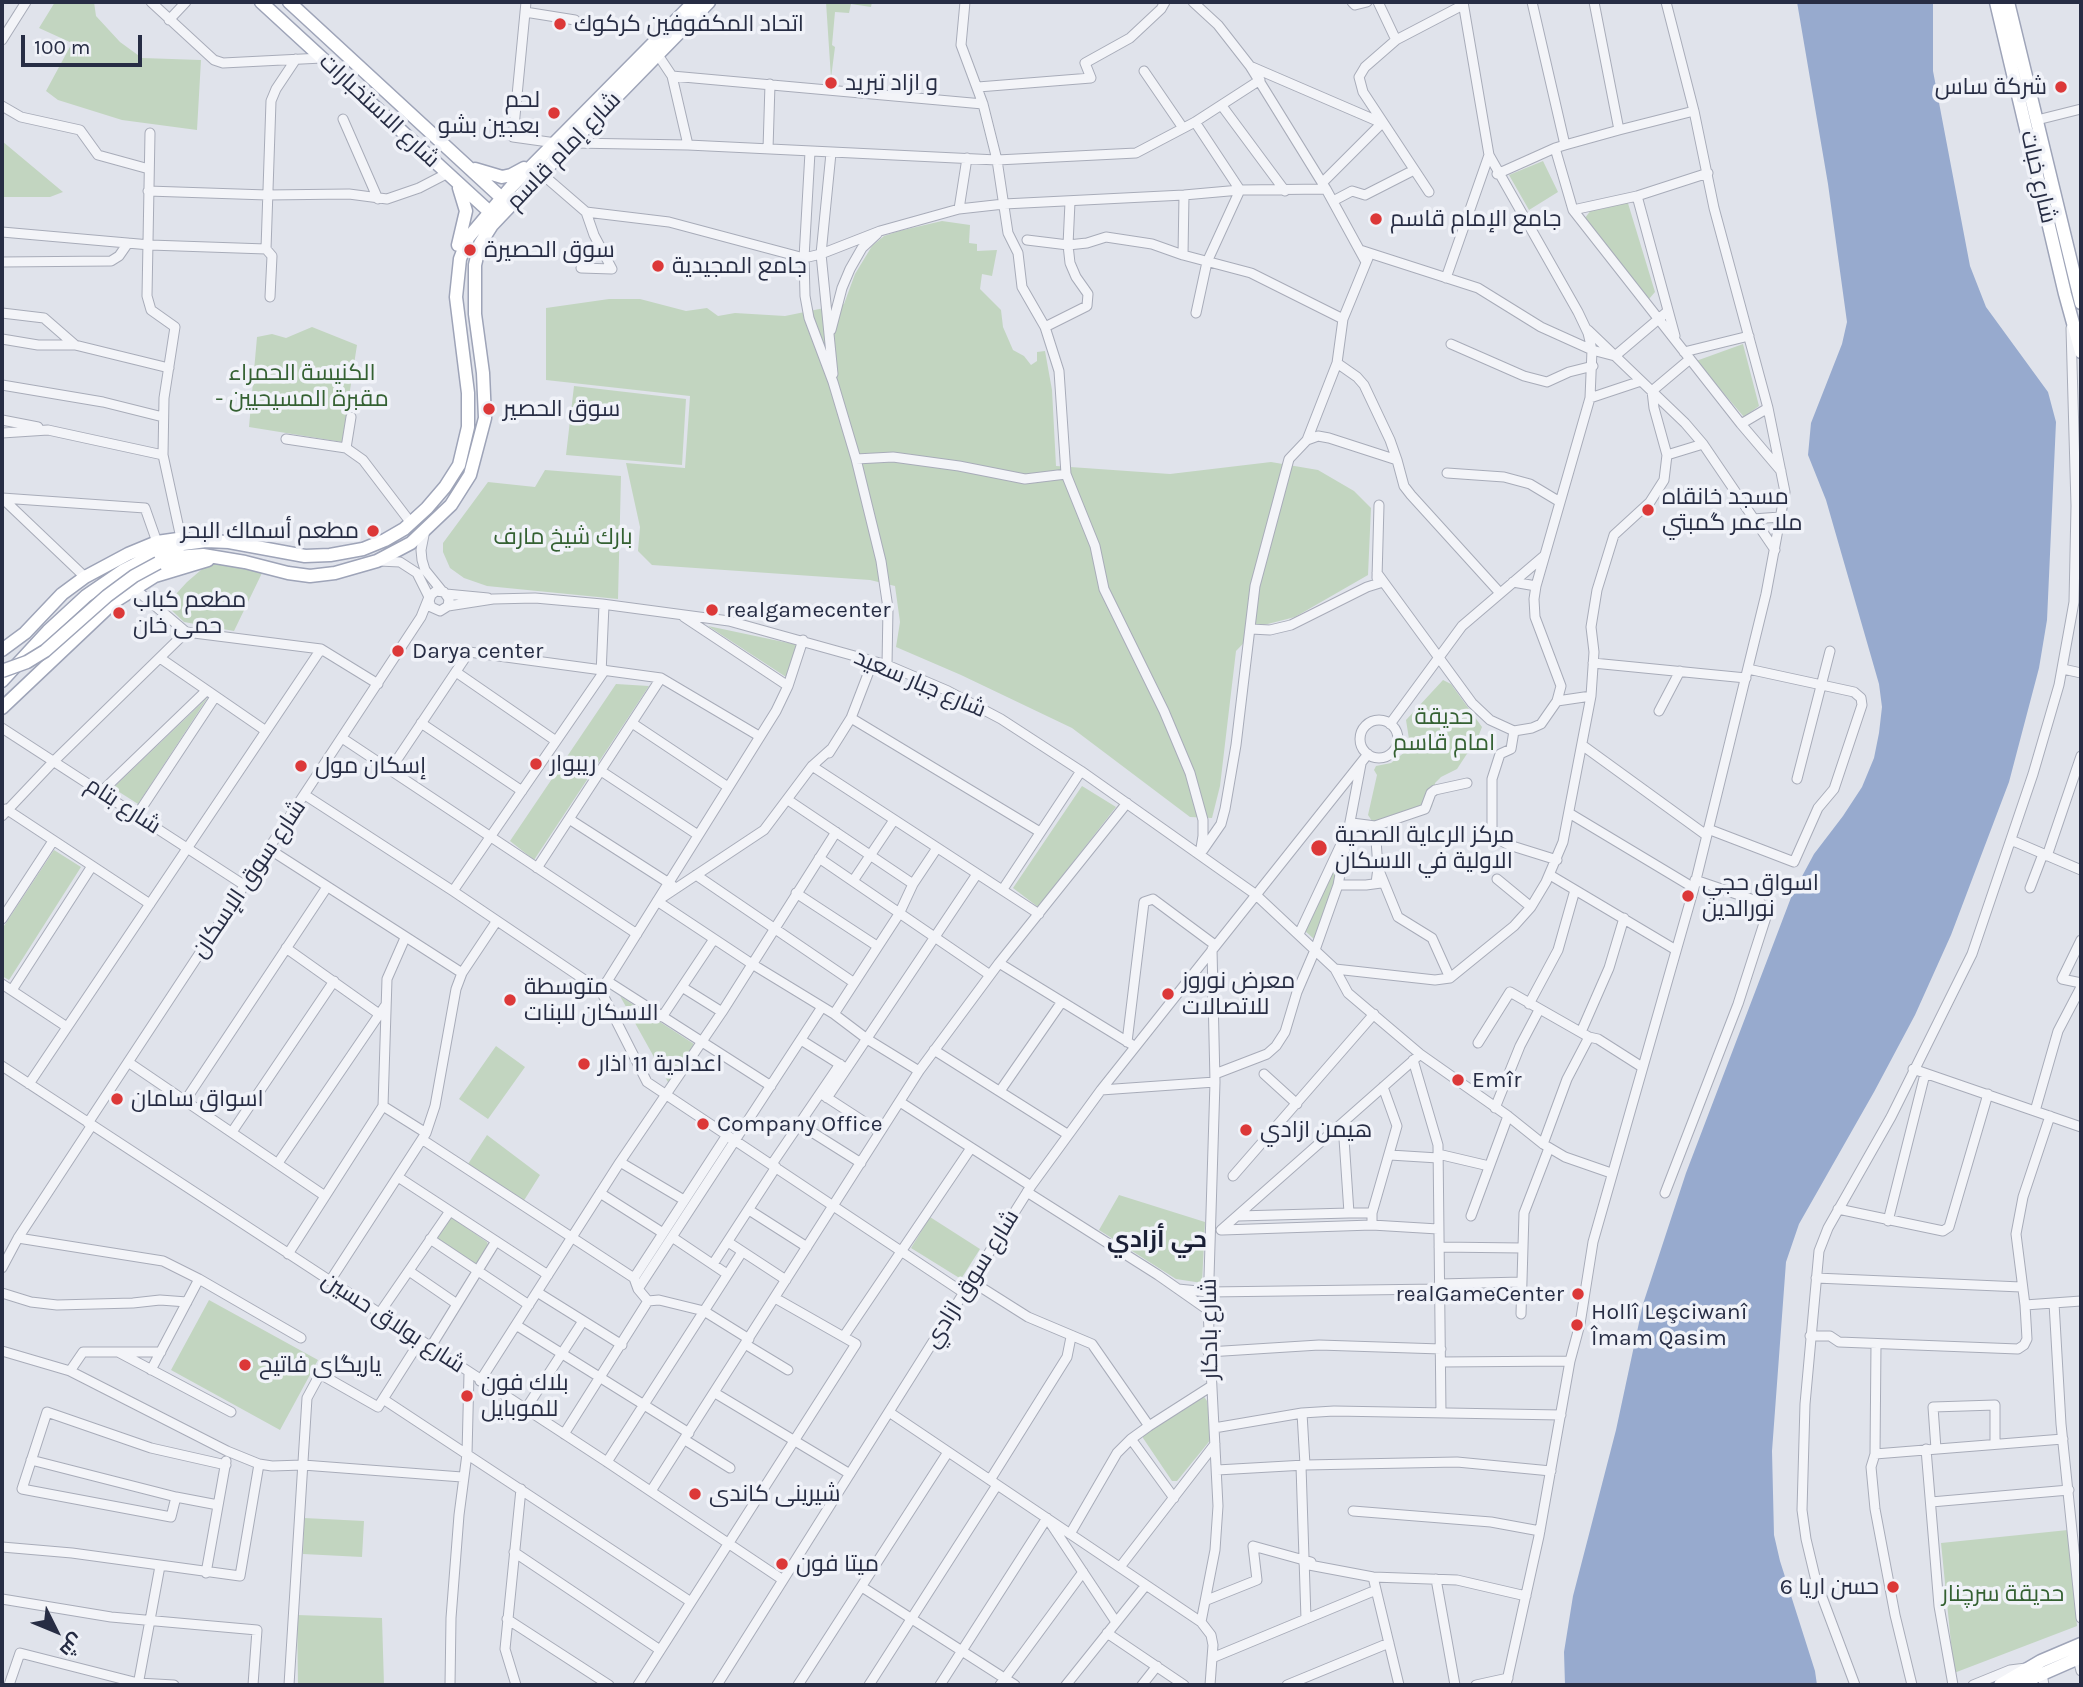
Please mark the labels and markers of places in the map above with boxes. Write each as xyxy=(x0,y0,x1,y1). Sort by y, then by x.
place label: اتحاد المكفوفين كركوك xyxy=(574,10,804,38)
marker: اتحاد المكفوفين كركوك xyxy=(552,16,568,32)
place label: و ازاد تبريد xyxy=(845,69,938,97)
place label: شركة ساس xyxy=(1935,73,2047,101)
marker: و ازاد تبريد xyxy=(823,75,839,91)
marker: شركة ساس xyxy=(2053,79,2069,95)
place label: لحم بعجين بشو xyxy=(438,86,540,140)
marker: لحم بعجين بشو xyxy=(546,105,562,121)
place label: جامع الإمام قاسم xyxy=(1390,205,1562,233)
marker: جامع الإمام قاسم xyxy=(1368,211,1384,227)
place label: سوق الحصيرة xyxy=(484,236,615,264)
marker: سوق الحصيرة xyxy=(462,242,478,258)
place label: جامع المجيدية xyxy=(672,252,807,280)
marker: جامع المجيدية xyxy=(650,258,666,274)
place label: سوق الحصير xyxy=(503,395,620,423)
marker: سوق الحصير xyxy=(481,401,497,417)
place label: مسجد خانقاه ملا عمر گمبتي xyxy=(1662,483,1803,537)
marker: مسجد خانقاه ملا عمر گمبتي xyxy=(1640,502,1656,518)
place label: مطعم أسماك البحر xyxy=(181,517,359,545)
marker: مطعم أسماك البحر xyxy=(365,523,381,539)
place label: مطعم كباب حمى خان xyxy=(133,586,246,640)
place label: realgamecenter xyxy=(726,596,891,624)
marker: realgamecenter xyxy=(704,602,720,618)
marker: مطعم كباب حمى خان xyxy=(111,605,127,621)
place label: Darya center xyxy=(412,637,543,665)
marker: Darya center xyxy=(390,643,406,659)
place label: ريبوار xyxy=(550,750,596,778)
place label: إسكان مول xyxy=(315,752,426,780)
marker: ريبوار xyxy=(528,756,544,772)
marker: إسكان مول xyxy=(293,758,309,774)
place label: مركز الرعاية الصحية الاولية في الاسكان xyxy=(1335,821,1514,875)
marker: مركز الرعاية الصحية الاولية في الاسكان xyxy=(1309,838,1329,858)
place label: اسواق حجي نورالدين xyxy=(1702,869,1819,923)
marker: اسواق حجي نورالدين xyxy=(1680,888,1696,904)
place label: معرض نوروز للاتصالات xyxy=(1182,967,1295,1021)
place label: متوسطة الاسكان للبنات xyxy=(524,973,659,1027)
marker: معرض نوروز للاتصالات xyxy=(1160,986,1176,1002)
marker: متوسطة الاسكان للبنات xyxy=(502,992,518,1008)
place label: اعدادية 11 اذار xyxy=(598,1050,722,1078)
marker: اعدادية 11 اذار xyxy=(576,1056,592,1072)
place label: Emîr xyxy=(1472,1066,1522,1094)
marker: Emîr xyxy=(1450,1072,1466,1088)
place label: اسواق سامان xyxy=(131,1085,264,1113)
marker: اسواق سامان xyxy=(109,1091,125,1107)
place label: Company Office xyxy=(717,1110,882,1138)
marker: Company Office xyxy=(695,1116,711,1132)
place label: هيمن ازادي xyxy=(1260,1116,1372,1144)
marker: هيمن ازادي xyxy=(1238,1122,1254,1138)
place label: realGameCenter xyxy=(1395,1280,1564,1308)
marker: realGameCenter xyxy=(1570,1286,1586,1302)
place label: Hollî Leşciwanî Îmam Qasim xyxy=(1591,1298,1748,1352)
marker: Hollî Leşciwanî Îmam Qasim xyxy=(1569,1317,1585,1333)
place label: یاریگای فاتیح xyxy=(259,1351,381,1379)
marker: یاریگای فاتیح xyxy=(237,1357,253,1373)
place label: بلاك فون للموبايل xyxy=(481,1369,569,1423)
marker: بلاك فون للموبايل xyxy=(459,1388,475,1404)
place label: شیرینی کاندی xyxy=(709,1480,841,1508)
marker: شیرینی کاندی xyxy=(687,1486,703,1502)
place label: ميتا فون xyxy=(796,1550,879,1578)
marker: ميتا فون xyxy=(774,1556,790,1572)
place label: حسن اريا 6 xyxy=(1780,1573,1879,1601)
marker: حسن اريا 6 xyxy=(1885,1579,1901,1595)

